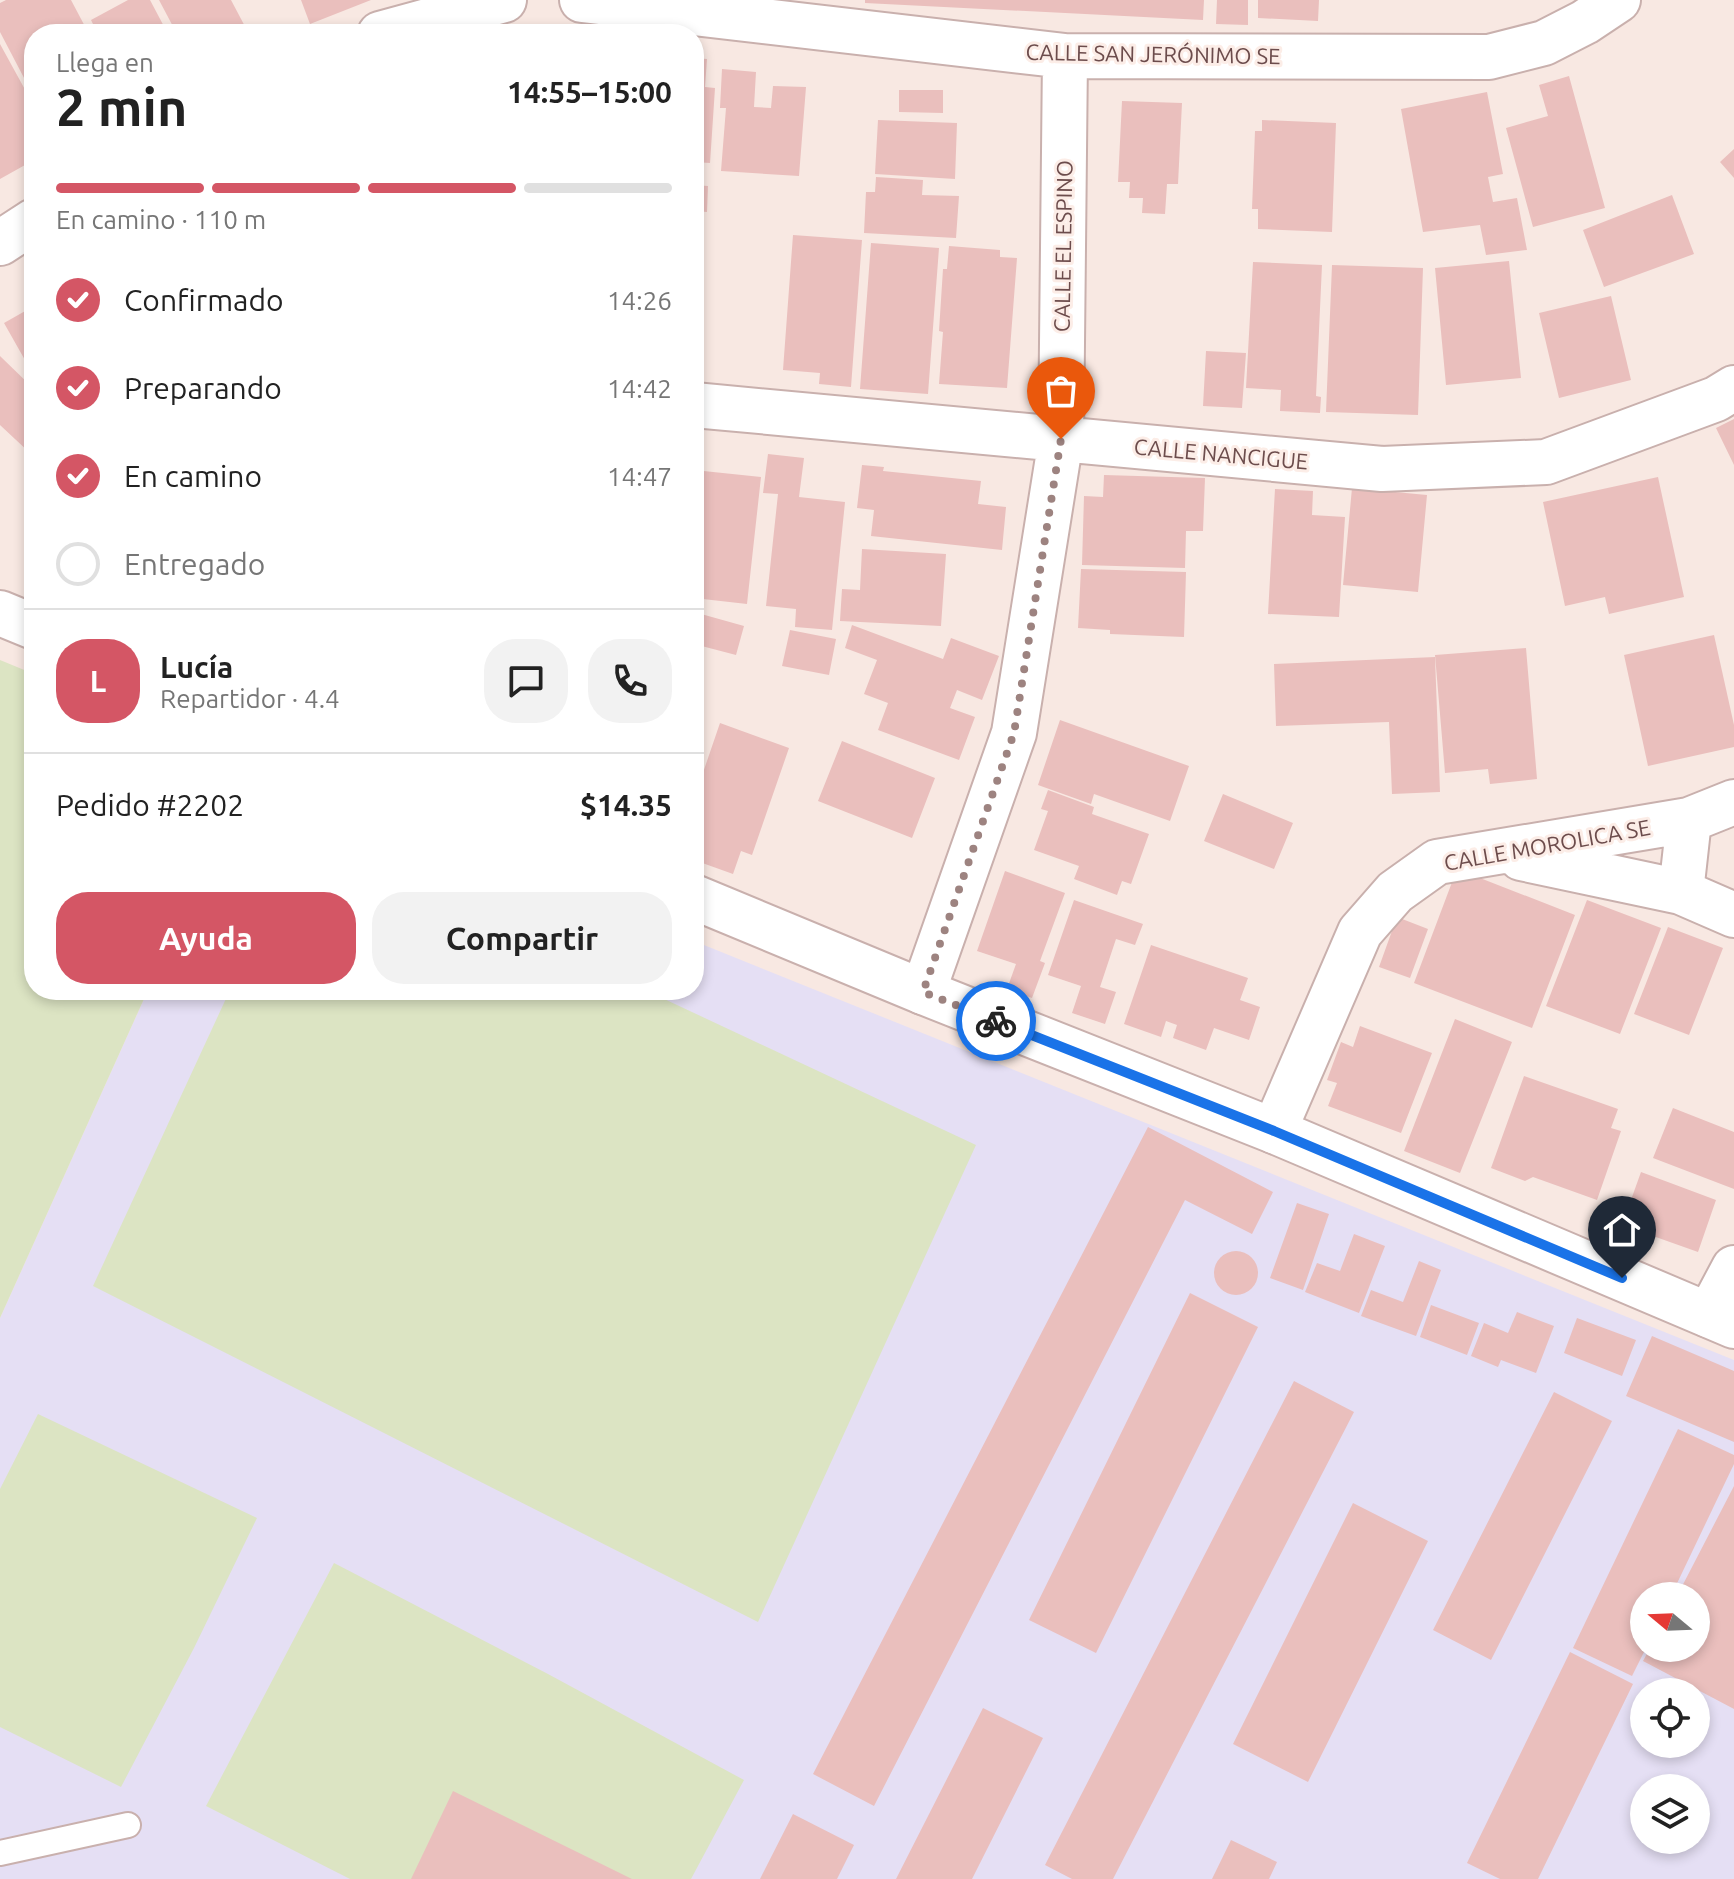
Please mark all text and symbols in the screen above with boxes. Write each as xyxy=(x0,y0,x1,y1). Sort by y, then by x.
street label: CALLE SAN JERÓNIMO SE xyxy=(1025,38,1281,68)
text: Llega en xyxy=(56,48,154,77)
text: 14:55–15:00 xyxy=(507,75,672,109)
text: 2 min xyxy=(56,78,187,136)
street label: CALLE EL ESPINO xyxy=(1049,160,1076,332)
text: En camino · 110 m xyxy=(56,205,266,234)
icon: check xyxy=(56,278,100,322)
text: Confirmado xyxy=(124,283,284,317)
text: 14:26 xyxy=(607,286,672,315)
pin xyxy=(1027,357,1095,439)
icon: check xyxy=(56,366,100,410)
icon: bag xyxy=(1039,369,1083,413)
text: Preparando xyxy=(124,371,282,405)
text: 14:42 xyxy=(607,374,672,403)
street label: CALLE NANCIGUE xyxy=(1133,433,1309,474)
icon: check xyxy=(56,454,100,498)
text: En camino xyxy=(124,459,262,493)
text: 14:47 xyxy=(607,462,672,491)
text: Entregado xyxy=(124,547,265,581)
button: chat xyxy=(484,639,568,723)
button: phone xyxy=(588,639,672,723)
text: Lucía xyxy=(160,650,233,684)
text: L xyxy=(90,664,106,698)
text: Repartidor · 4.4 xyxy=(160,684,340,713)
text: Pedido #2202 xyxy=(56,788,244,822)
text: $14.35 xyxy=(580,788,672,822)
street label: CALLE MOROLICA SE xyxy=(1442,814,1652,875)
button: Ayuda xyxy=(56,892,356,984)
button: Compartir xyxy=(372,892,672,984)
courier xyxy=(956,981,1036,1061)
icon: bike xyxy=(974,999,1018,1043)
pin xyxy=(1588,1196,1656,1278)
icon: home xyxy=(1600,1208,1644,1252)
north arrow xyxy=(1630,1582,1710,1662)
map controls xyxy=(1630,1582,1710,1854)
button: locate xyxy=(1630,1678,1710,1758)
button: layers xyxy=(1630,1774,1710,1854)

